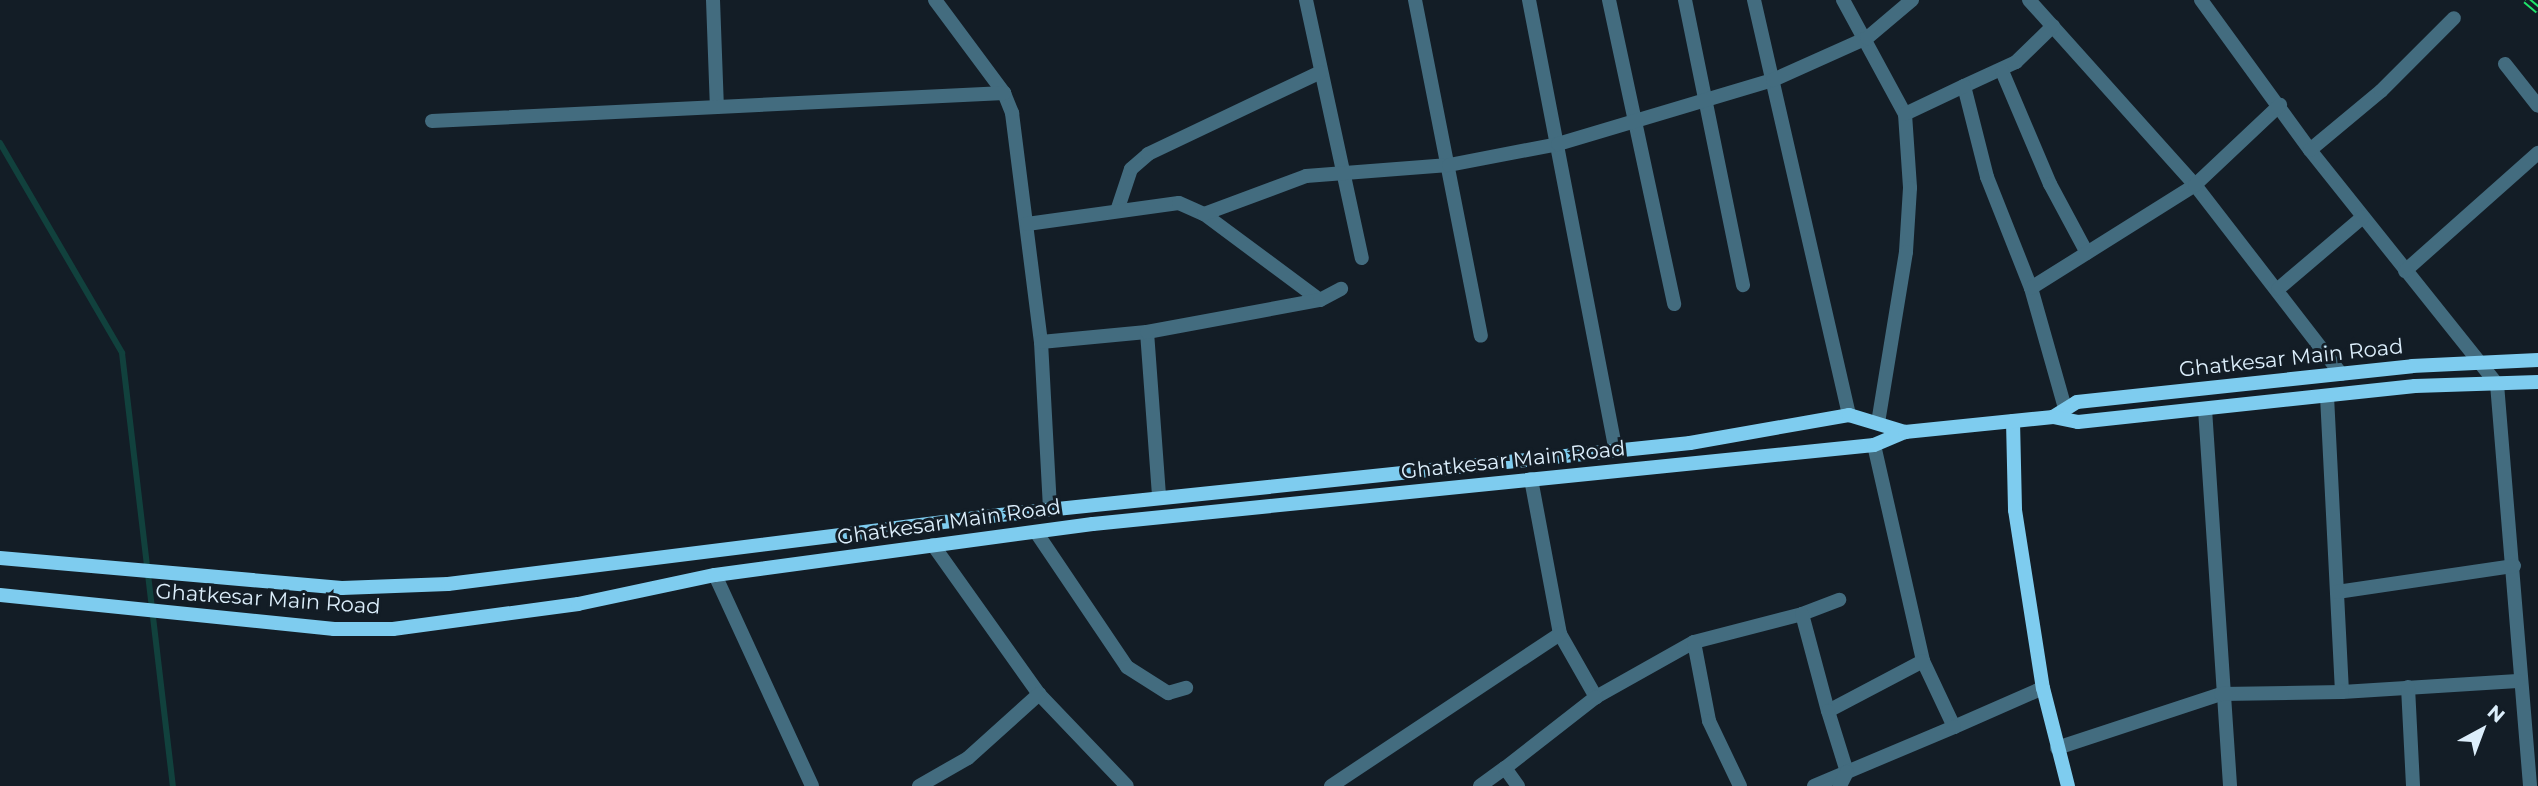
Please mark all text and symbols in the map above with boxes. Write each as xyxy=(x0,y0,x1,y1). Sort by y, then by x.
street label: Ghatkesar Main Road xyxy=(2178,334,2404,382)
street label: Ghatkesar Main Road xyxy=(1400,436,1626,484)
street label: Ghatkesar Main Road xyxy=(836,494,1062,550)
street label: Ghatkesar Main Road xyxy=(155,579,381,619)
north arrow xyxy=(2447,695,2517,765)
text: N xyxy=(2483,700,2509,727)

